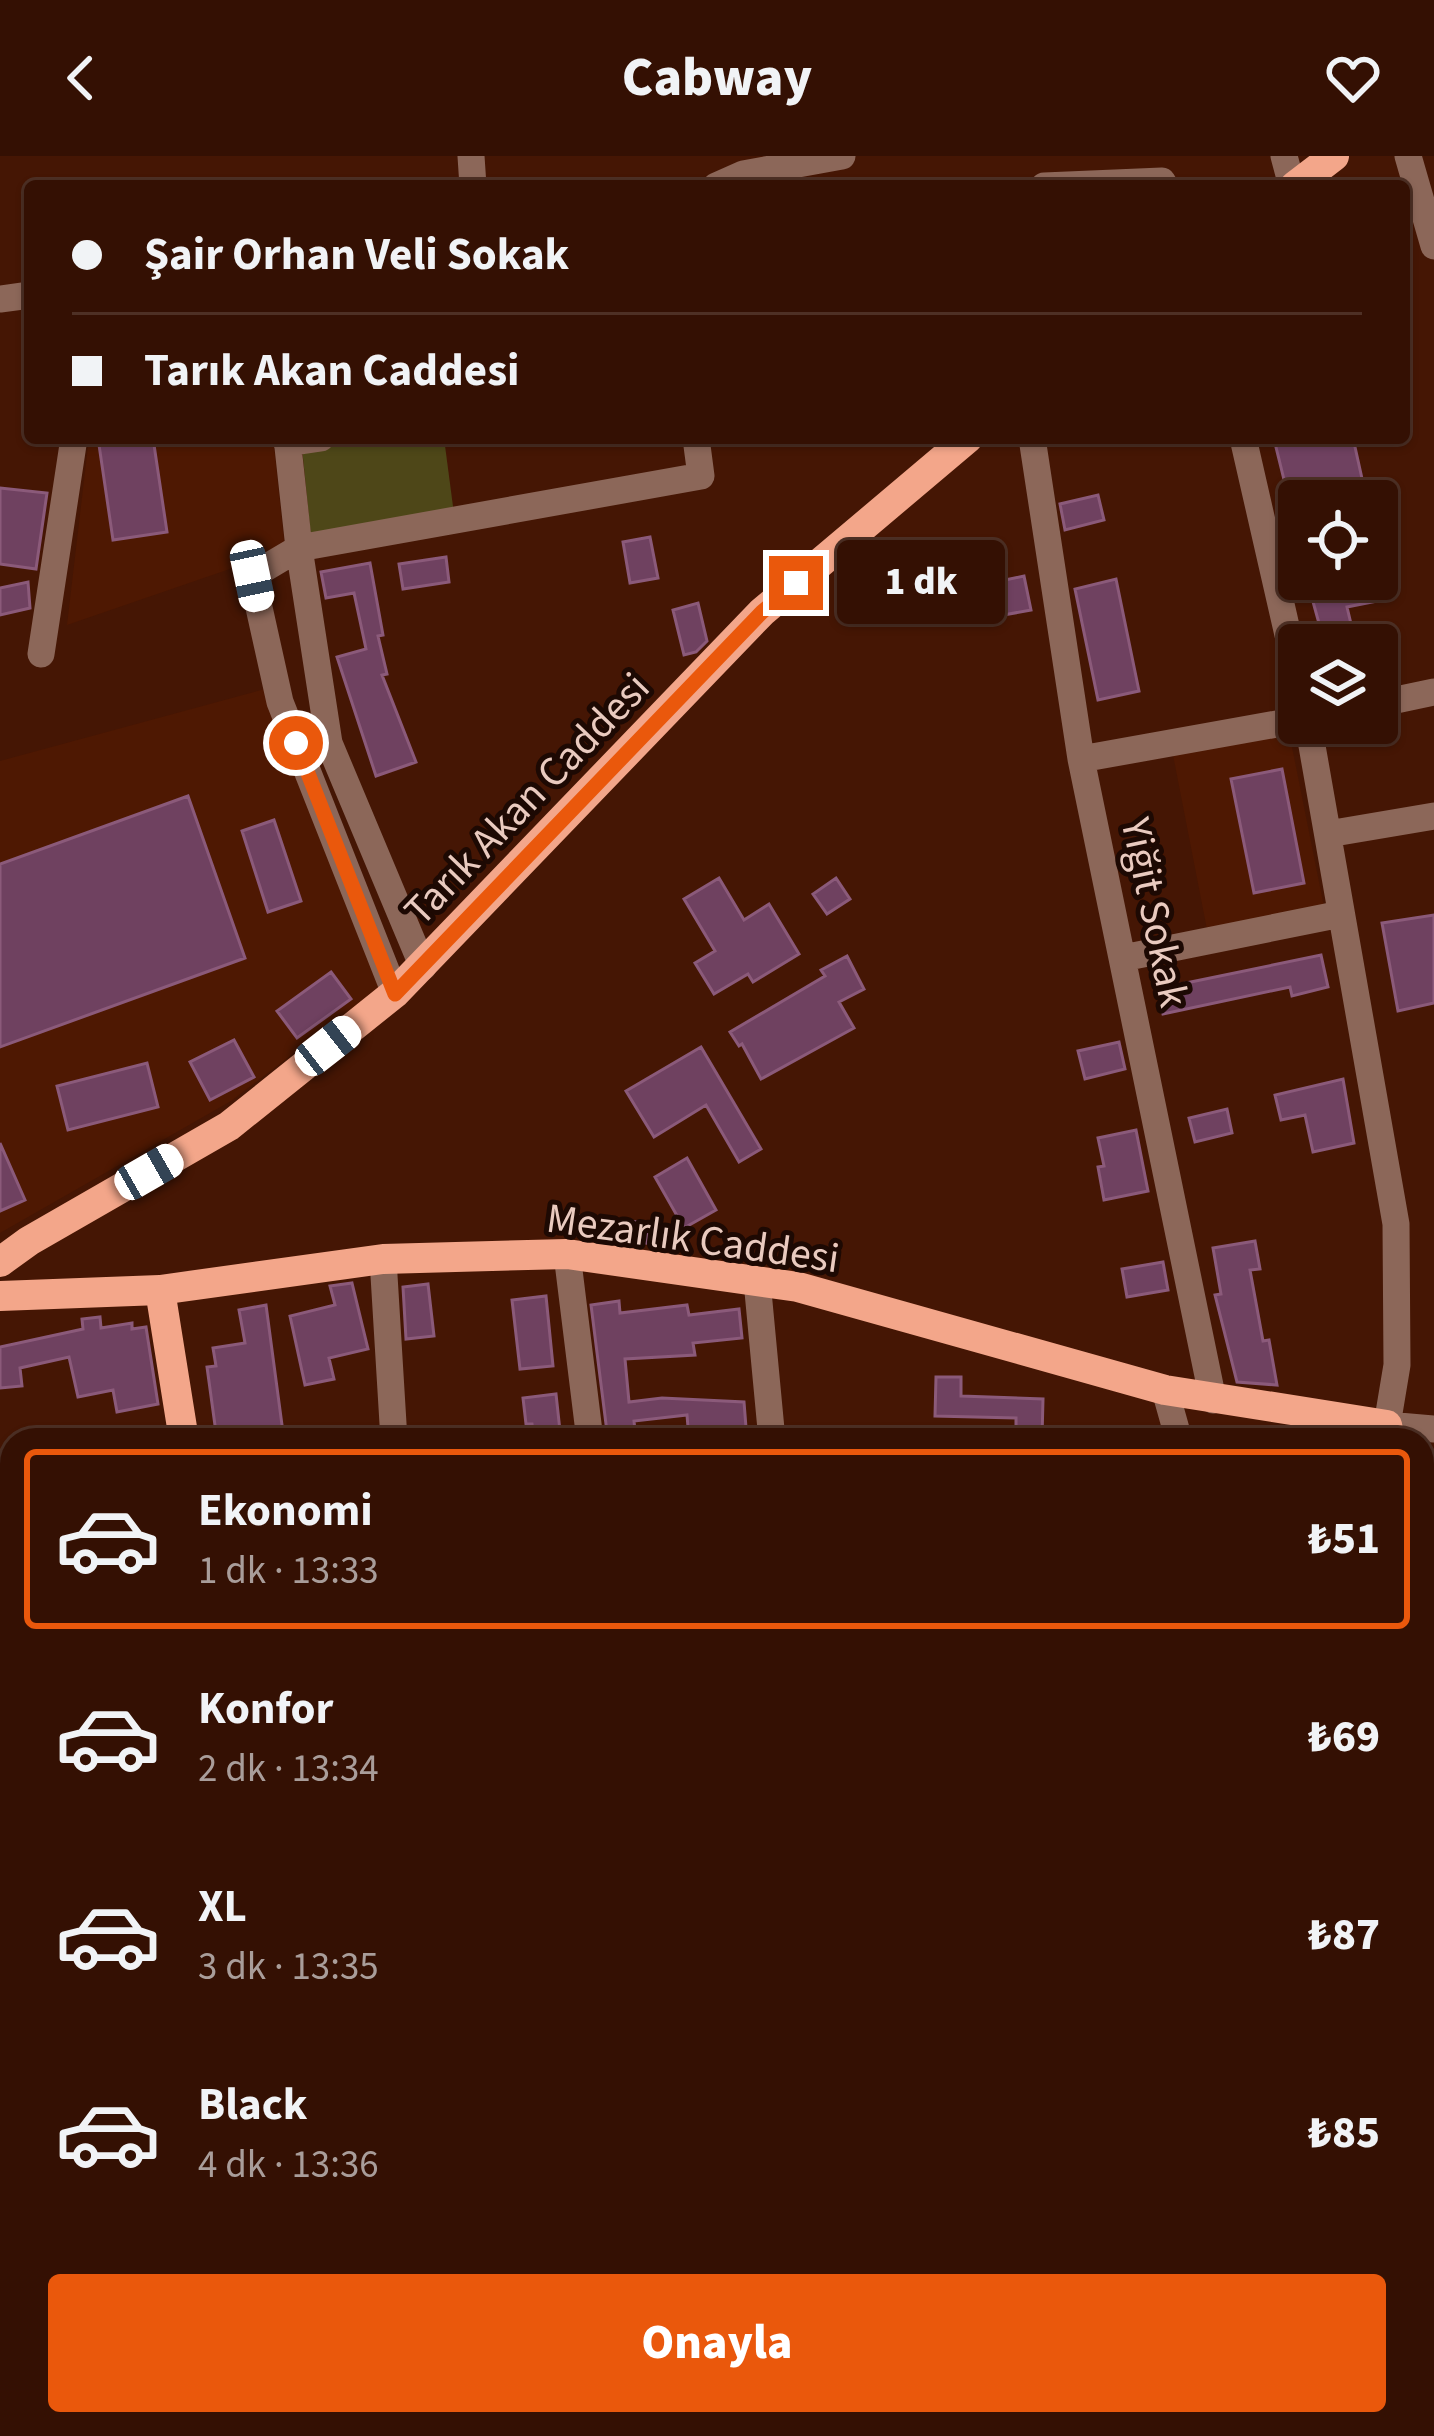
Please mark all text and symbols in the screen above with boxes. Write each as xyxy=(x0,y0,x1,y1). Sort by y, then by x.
text: Cabway xyxy=(622,40,812,117)
icon: back xyxy=(48,45,114,111)
icon: heart xyxy=(1320,45,1386,111)
text: Şair Orhan Veli Sokak xyxy=(144,223,569,287)
text: Tarık Akan Caddesi xyxy=(144,339,520,403)
map controls xyxy=(1278,480,1398,744)
button: locate xyxy=(1278,480,1398,600)
car xyxy=(227,537,277,615)
callout: 1 dk xyxy=(838,541,1006,625)
text: 1 dk xyxy=(885,554,957,610)
route end xyxy=(769,556,823,610)
button: layers xyxy=(1278,624,1398,744)
street label: Tarık Akan Caddesi xyxy=(391,659,664,939)
route start xyxy=(269,716,323,770)
street label: Yiğit Sokak xyxy=(1105,811,1203,1013)
car xyxy=(289,1010,367,1082)
car xyxy=(109,1138,189,1206)
street label: Mezarlık Caddesi xyxy=(543,1189,843,1289)
text: Ekonomi xyxy=(198,1479,373,1543)
icon: car xyxy=(54,1485,162,1593)
text: ₺51 xyxy=(1308,1507,1380,1571)
text: 1 dk · 13:33 xyxy=(198,1543,379,1599)
text: Konfor xyxy=(198,1677,333,1741)
icon: car xyxy=(54,1683,162,1791)
text: ₺69 xyxy=(1308,1705,1380,1769)
text: 2 dk · 13:34 xyxy=(198,1741,379,1797)
text: XL xyxy=(198,1875,247,1939)
icon: car xyxy=(54,1881,162,1989)
text: ₺87 xyxy=(1308,1903,1380,1967)
text: 3 dk · 13:35 xyxy=(198,1939,379,1995)
text: Black xyxy=(198,2073,308,2137)
icon: car xyxy=(54,2079,162,2187)
text: ₺85 xyxy=(1308,2101,1380,2165)
text: 4 dk · 13:36 xyxy=(198,2137,379,2193)
button: Onayla xyxy=(48,2274,1386,2412)

